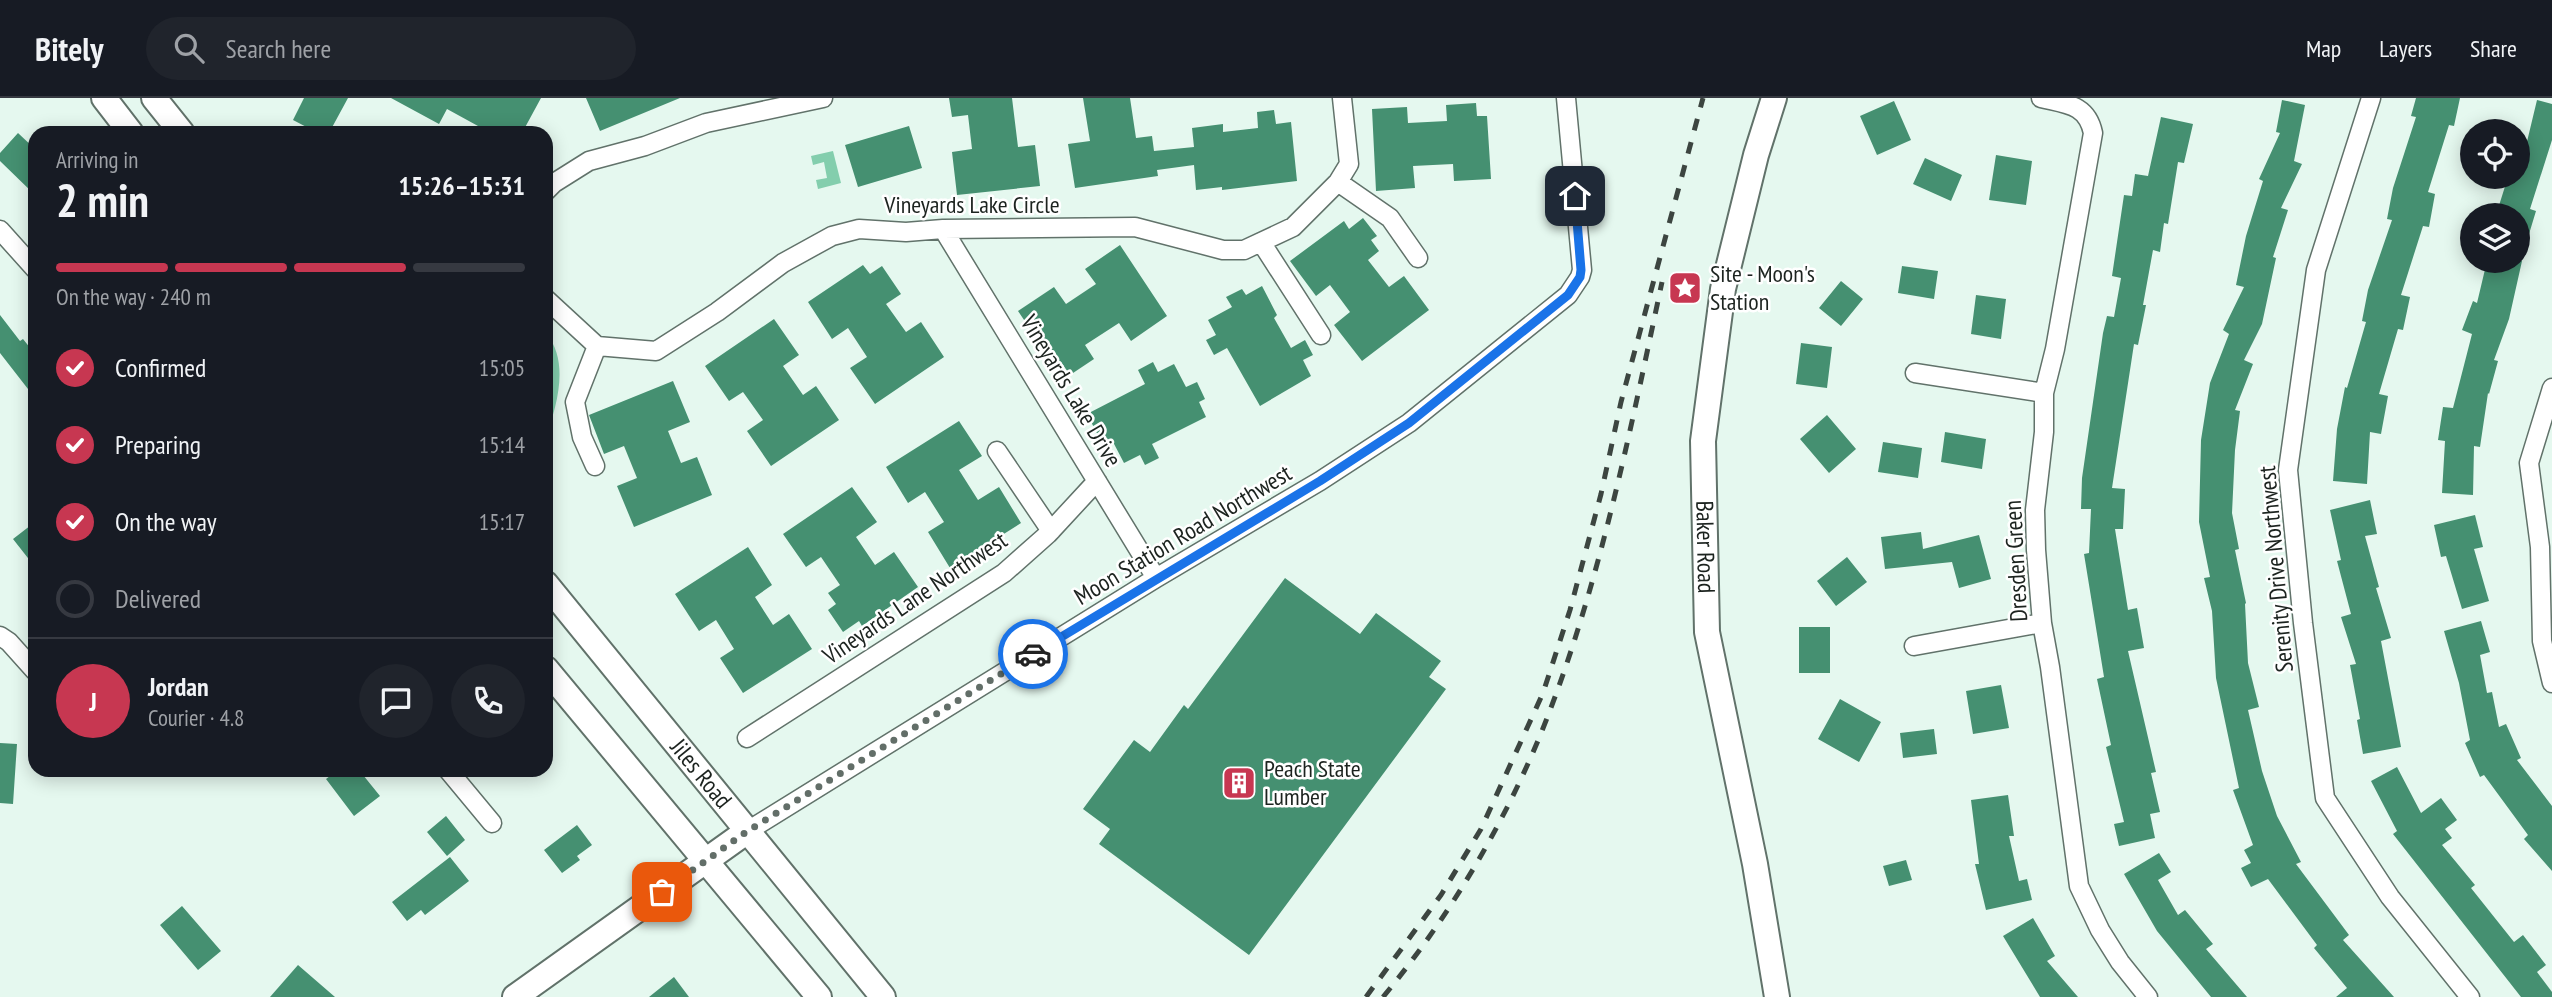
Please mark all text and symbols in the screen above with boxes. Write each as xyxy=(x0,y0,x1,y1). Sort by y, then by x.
search box xyxy=(146,17,636,80)
text: Bitely xyxy=(35,27,104,70)
icon: search xyxy=(170,29,208,67)
text: Search here xyxy=(226,32,331,65)
text: Map xyxy=(2306,33,2341,64)
text: Layers xyxy=(2379,33,2432,64)
text: Share xyxy=(2470,33,2517,64)
map controls xyxy=(2460,119,2530,273)
button: locate xyxy=(2460,119,2530,189)
text: Arriving in xyxy=(56,145,138,174)
pin xyxy=(1545,166,1605,226)
text: 15:26–15:31 xyxy=(398,169,525,202)
text: 2 min xyxy=(56,170,149,230)
icon: home xyxy=(1556,177,1594,215)
street label: Vineyards Lake Circle xyxy=(883,189,1060,220)
button: layers xyxy=(2460,203,2530,273)
place label: Site - Moon's Station xyxy=(1710,258,1815,317)
place icon: Site - Moon's Station xyxy=(1666,269,1704,307)
text: On the way · 240 m xyxy=(56,282,211,311)
street label: Vineyards Lake Drive xyxy=(1013,308,1129,472)
icon: check xyxy=(56,349,94,387)
text: Confirmed xyxy=(115,351,206,384)
text: 15:05 xyxy=(479,353,525,382)
icon: check xyxy=(56,426,94,464)
text: Preparing xyxy=(115,428,201,461)
text: 15:14 xyxy=(479,430,525,459)
street label: Moon Station Road Northwest xyxy=(1068,457,1297,612)
street label: Serenity Drive Northwest xyxy=(2251,464,2300,674)
street label: Dresden Green xyxy=(1997,499,2034,623)
street label: Baker Road xyxy=(1689,500,1722,593)
icon: check xyxy=(56,503,94,541)
text: On the way xyxy=(115,505,217,538)
text: 15:17 xyxy=(479,507,525,536)
street label: Vineyards Lane Northwest xyxy=(816,524,1013,671)
text: Delivered xyxy=(115,582,201,615)
courier xyxy=(998,619,1068,689)
icon: car xyxy=(1014,635,1052,673)
button: chat xyxy=(359,664,433,738)
button: phone xyxy=(451,664,525,738)
text: Jordan xyxy=(148,670,209,703)
text: J xyxy=(89,685,97,718)
text: Courier · 4.8 xyxy=(148,703,244,732)
street label: Jiles Road xyxy=(663,732,739,815)
place label: Peach State Lumber xyxy=(1264,753,1361,812)
building icon: Peach State Lumber xyxy=(1220,764,1258,802)
pin xyxy=(632,862,692,922)
icon: bag xyxy=(643,873,681,911)

